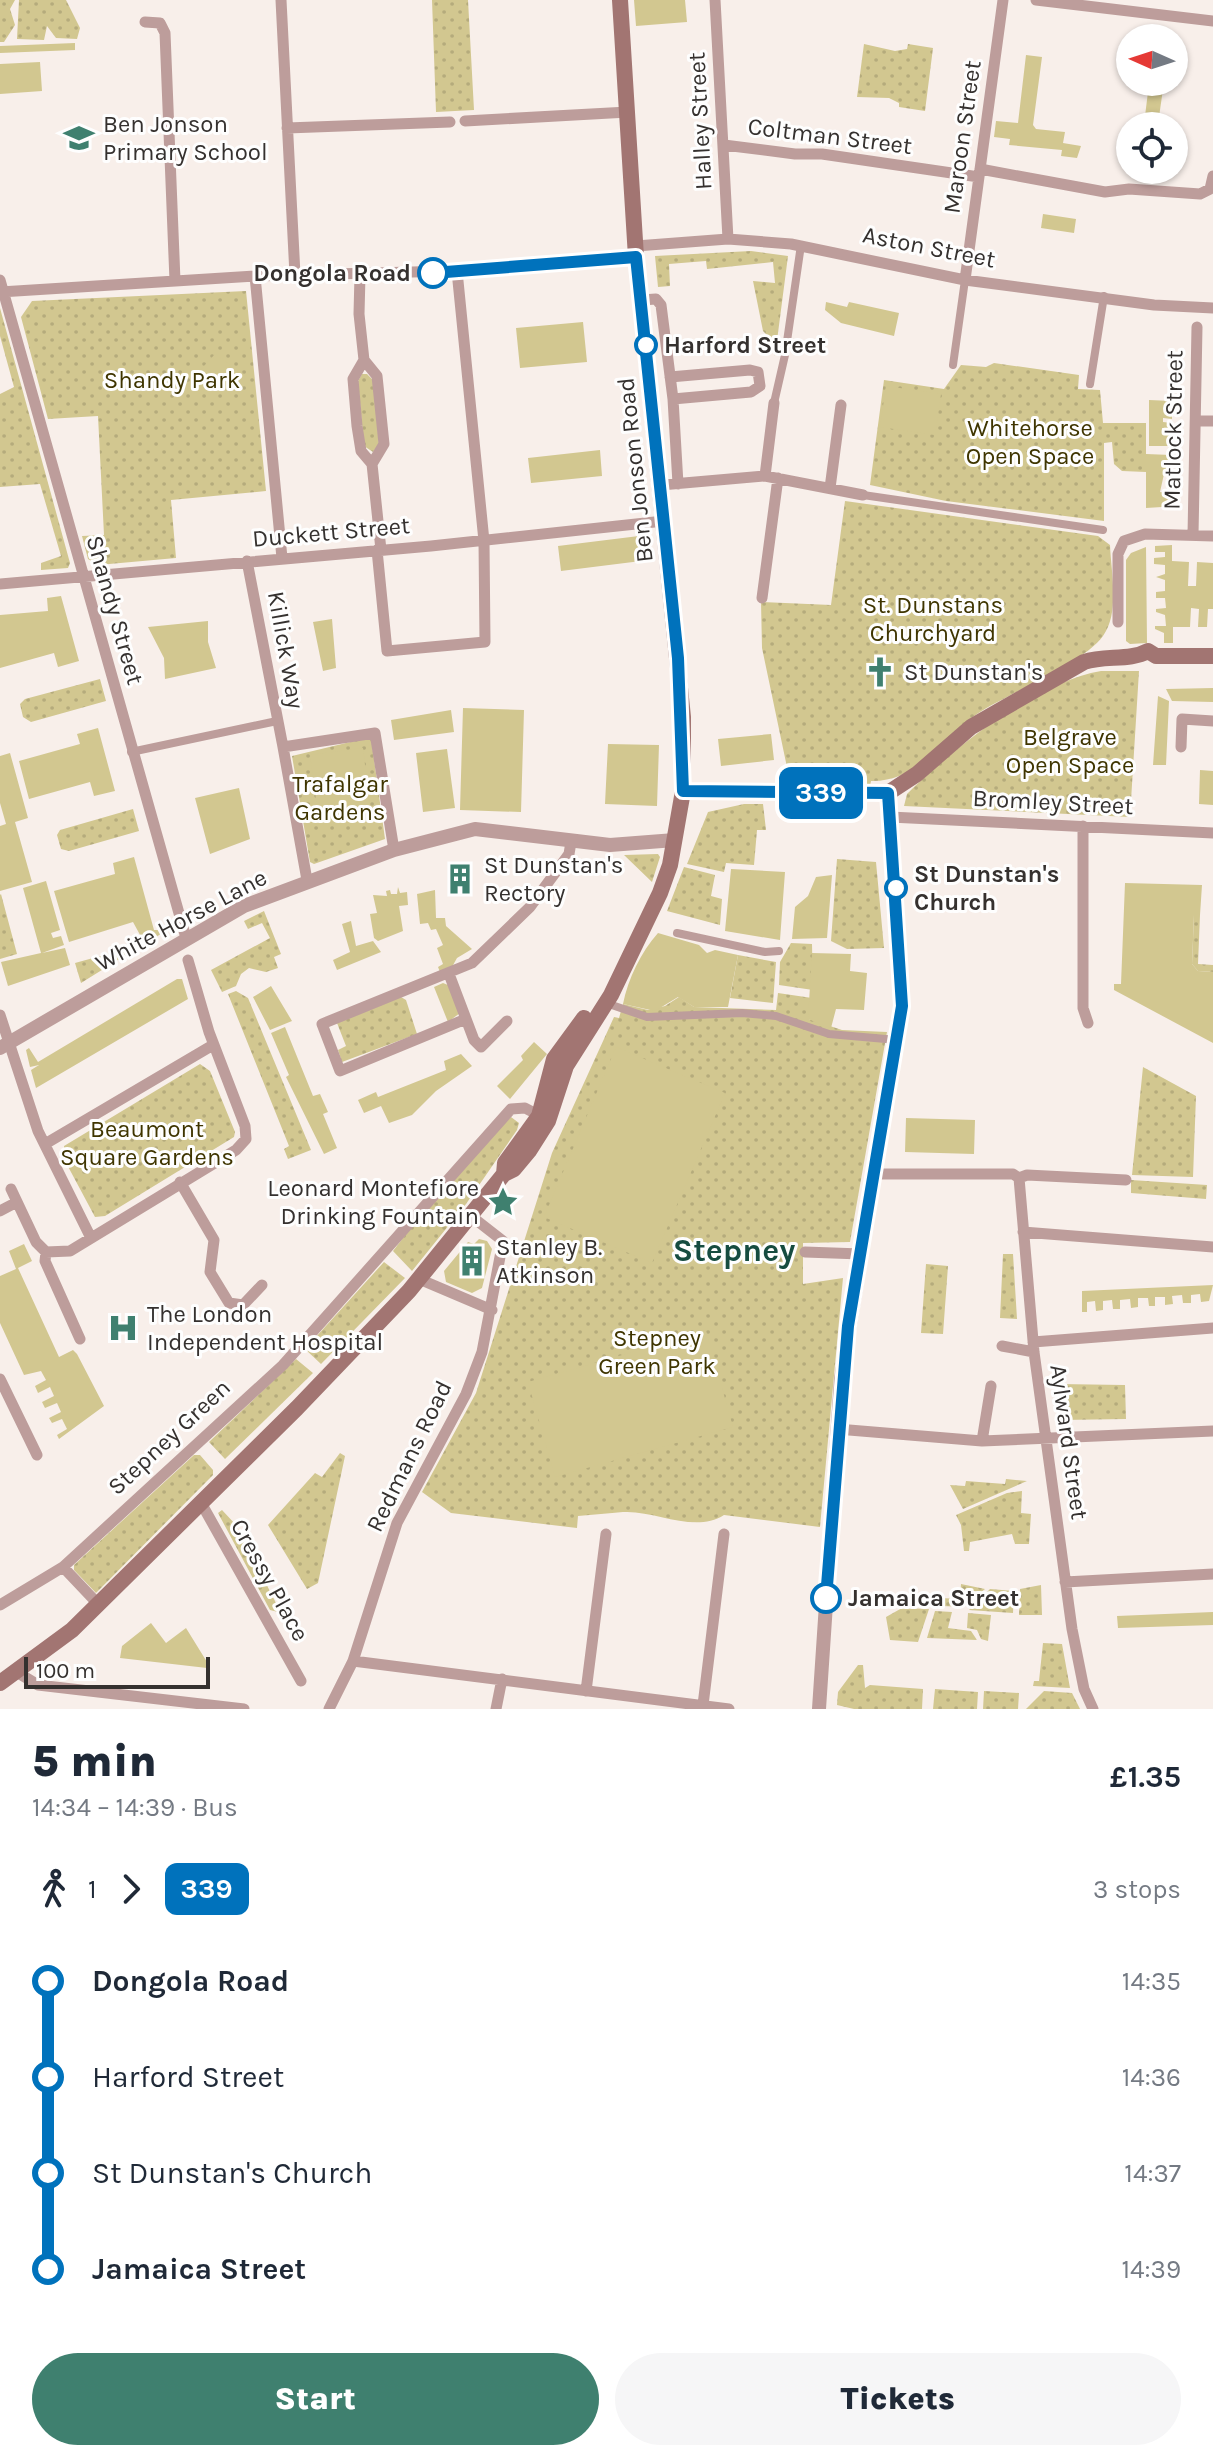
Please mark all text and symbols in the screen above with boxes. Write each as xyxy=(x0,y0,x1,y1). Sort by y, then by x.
north arrow xyxy=(1116,24,1188,96)
map controls xyxy=(1116,24,1188,184)
street label: Halley Street xyxy=(682,51,718,191)
street label: Maroon Street xyxy=(937,59,987,215)
place label: Ben Jonson Primary School xyxy=(103,110,268,166)
street label: Coltman Street xyxy=(746,112,914,160)
button: locate xyxy=(1116,112,1188,184)
school or university icon: Ben Jonson Primary School xyxy=(62,121,96,155)
street label: Aston Street xyxy=(860,220,998,274)
marker: Dongola Road xyxy=(418,258,448,288)
place label: Dongola Road xyxy=(253,259,411,287)
place label: Harford Street xyxy=(664,331,826,359)
marker: Harford Street xyxy=(635,334,657,356)
street label: Matlock Street xyxy=(1158,350,1188,510)
park label: Shandy Park xyxy=(104,366,240,394)
street label: Ben Jonson Road xyxy=(611,376,659,564)
park label: Whitehorse Open Space xyxy=(966,414,1094,470)
street label: Duckett Street xyxy=(251,511,411,553)
street label: Shandy Street xyxy=(80,532,150,688)
street label: Killick Way xyxy=(262,589,310,711)
park label: St. Dunstans Churchyard xyxy=(863,591,1003,647)
church icon: St Dunstan's xyxy=(863,655,897,689)
place label: St Dunstan's xyxy=(904,658,1043,686)
park label: Belgrave Open Space xyxy=(1006,723,1134,779)
line badge: 339 xyxy=(775,767,867,819)
park label: Trafalgar Gardens xyxy=(292,770,388,826)
text: 339 xyxy=(795,776,847,809)
street label: Bromley Street xyxy=(972,784,1134,820)
place label: St Dunstan's Rectory xyxy=(484,851,623,907)
place label: St Dunstan's Church xyxy=(914,860,1059,916)
building icon: St Dunstan's Rectory xyxy=(443,862,477,896)
street label: White Horse Lane xyxy=(91,863,271,977)
marker: St Dunstan's Church xyxy=(885,877,907,899)
park label: Beaumont Square Gardens xyxy=(60,1115,234,1171)
place label: Leonard Montefiore Drinking Fountain xyxy=(267,1174,479,1230)
place icon: Leonard Montefiore Drinking Fountain xyxy=(486,1185,520,1219)
district label: Stepney xyxy=(673,1232,795,1269)
place label: Stanley B. Atkinson xyxy=(496,1233,602,1289)
building icon: Stanley B. Atkinson xyxy=(455,1244,489,1278)
place label: The London Independent Hospital xyxy=(147,1300,383,1356)
hospital icon: The London Independent Hospital xyxy=(106,1311,140,1345)
park label: Stepney Green Park xyxy=(598,1324,716,1380)
street label: Aylward Street xyxy=(1044,1363,1094,1521)
street label: Stepney Green xyxy=(102,1373,236,1501)
street label: Redmans Road xyxy=(360,1376,458,1536)
street label: Cressy Place xyxy=(225,1514,315,1646)
marker: Jamaica Street xyxy=(811,1583,841,1613)
place label: Jamaica Street xyxy=(848,1584,1019,1612)
scale bar xyxy=(24,1653,210,1689)
text: 100 m xyxy=(36,1658,95,1684)
text: 5 min xyxy=(32,1736,157,1787)
text: £1.35 xyxy=(1110,1759,1181,1795)
text: 14:34 – 14:39 · Bus xyxy=(32,1792,238,1823)
icon: walk xyxy=(32,1867,76,1911)
icon: forward xyxy=(109,1867,153,1911)
text: 339 xyxy=(181,1872,233,1905)
text: 1 xyxy=(88,1874,97,1905)
text: 3 stops xyxy=(1093,1874,1181,1905)
text: Dongola Road xyxy=(92,1963,289,1999)
text: 14:35 xyxy=(1122,1966,1181,1997)
text: Harford Street xyxy=(92,2059,284,2095)
text: 14:36 xyxy=(1122,2062,1181,2093)
text: St Dunstan's Church xyxy=(92,2155,372,2191)
text: 14:37 xyxy=(1124,2158,1181,2189)
text: Jamaica Street xyxy=(92,2251,306,2287)
text: 14:39 xyxy=(1121,2254,1181,2285)
button: Start xyxy=(32,2353,599,2445)
button: Tickets xyxy=(615,2353,1181,2445)

